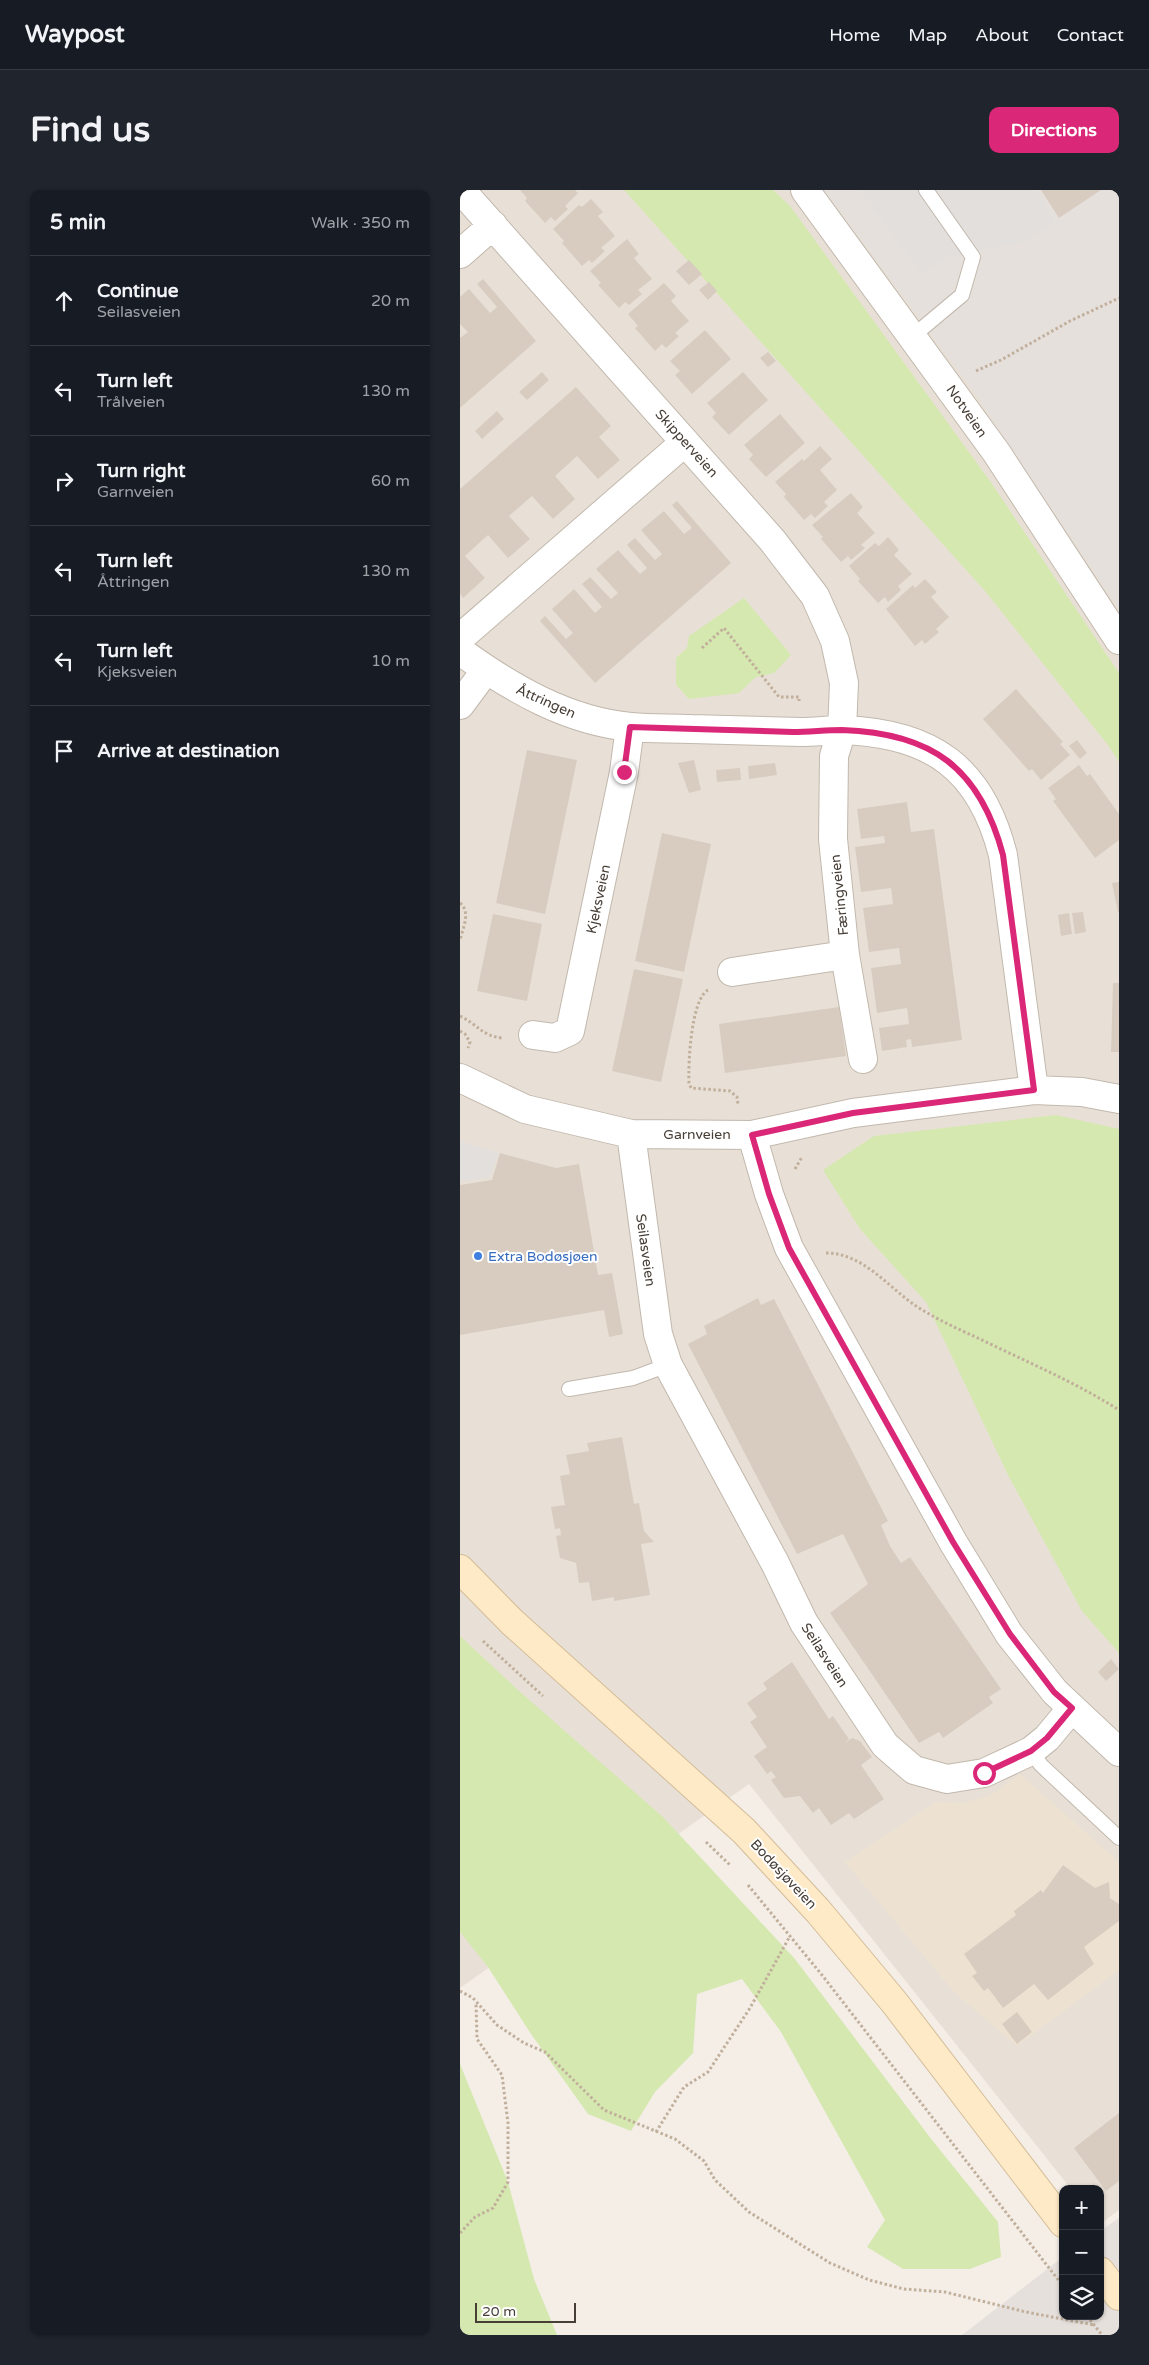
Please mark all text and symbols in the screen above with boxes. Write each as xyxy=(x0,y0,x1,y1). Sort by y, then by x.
text: Waypost xyxy=(25,20,125,49)
text: Home xyxy=(829,24,880,46)
text: Map xyxy=(908,24,947,46)
text: About xyxy=(975,24,1029,46)
text: Contact xyxy=(1057,24,1124,46)
button: Directions xyxy=(989,107,1119,153)
text: Find us xyxy=(30,109,150,151)
text: 5 min xyxy=(50,210,106,235)
text: Walk · 350 m xyxy=(311,213,410,233)
text: Continue xyxy=(97,280,179,302)
icon: ahead xyxy=(50,287,78,315)
text: 20 m xyxy=(371,291,410,311)
text: Seilasveien xyxy=(97,302,181,322)
text: Turn left xyxy=(97,370,173,392)
icon: left xyxy=(50,377,78,405)
text: 130 m xyxy=(361,381,410,401)
street label: Notveien xyxy=(942,382,991,441)
text: Trålveien xyxy=(97,392,165,412)
street label: Skipperveien xyxy=(652,406,722,481)
text: Turn right xyxy=(97,460,185,482)
icon: right xyxy=(50,467,78,495)
text: 60 m xyxy=(371,471,410,491)
text: Garnveien xyxy=(97,482,174,502)
text: Turn left xyxy=(97,550,173,572)
icon: left xyxy=(50,557,78,585)
text: 130 m xyxy=(361,561,410,581)
text: Åttringen xyxy=(97,572,170,592)
text: Turn left xyxy=(97,640,173,662)
icon: left xyxy=(50,647,78,675)
text: 10 m xyxy=(371,651,410,671)
text: Kjeksveien xyxy=(97,662,177,682)
street label: Åttringen xyxy=(513,681,578,722)
icon: arrive xyxy=(50,737,78,765)
text: Arrive at destination xyxy=(97,740,280,762)
route end xyxy=(613,761,636,784)
street label: Færingveien xyxy=(827,853,852,936)
street label: Kjeksveien xyxy=(583,863,614,935)
street label: Garnveien xyxy=(663,1126,731,1143)
street label: Seilasveien xyxy=(632,1213,659,1288)
place label: Extra Bodøsjøen xyxy=(488,1248,597,1265)
marker: Extra Bodøsjøen xyxy=(472,1250,484,1262)
street label: Seilasveien xyxy=(798,1620,852,1691)
route start xyxy=(973,1762,996,1785)
street label: Bodøsjøveien xyxy=(747,1836,820,1913)
map controls xyxy=(1059,2185,1104,2320)
button: + xyxy=(1059,2185,1104,2230)
button: − xyxy=(1059,2230,1104,2275)
button: layers xyxy=(1059,2275,1104,2320)
scale bar xyxy=(475,2300,576,2323)
text: 20 m xyxy=(482,2303,516,2320)

